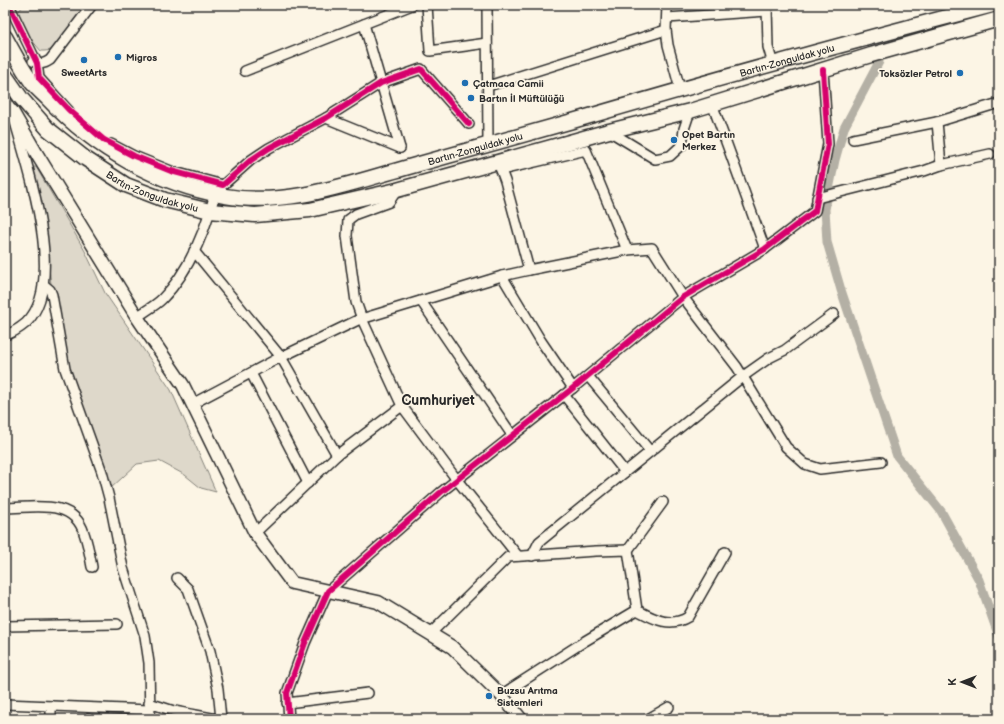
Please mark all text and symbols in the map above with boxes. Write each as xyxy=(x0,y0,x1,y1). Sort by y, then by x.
street label: Bartın-Zonguldak yolu xyxy=(738,42,836,80)
marker: Migros xyxy=(113,52,123,62)
place label: Migros xyxy=(126,52,157,64)
marker: SweetArts xyxy=(79,55,89,65)
place label: SweetArts xyxy=(61,67,107,79)
place label: Toksözler Petrol xyxy=(879,68,952,80)
marker: Toksözler Petrol xyxy=(955,68,965,78)
marker: Çatmaca Camii xyxy=(460,78,470,88)
place label: Çatmaca Camii xyxy=(473,78,544,90)
marker: Bartın İl Müftülüğü xyxy=(466,93,476,103)
place label: Bartın İl Müftülüğü xyxy=(479,93,565,105)
place label: Opet Bartın Merkez xyxy=(682,129,736,153)
street label: Bartın-Zonguldak yolu xyxy=(427,130,524,168)
marker: Opet Bartın Merkez xyxy=(669,135,679,145)
street label: Bartın-Zonguldak yolu xyxy=(104,169,199,215)
district label: Cumhuriyet xyxy=(401,392,475,409)
north arrow xyxy=(942,662,982,702)
text: K xyxy=(946,678,959,686)
place label: Buzsu Arıtma Sistemleri xyxy=(497,685,558,709)
marker: Buzsu Arıtma Sistemleri xyxy=(484,691,494,701)

